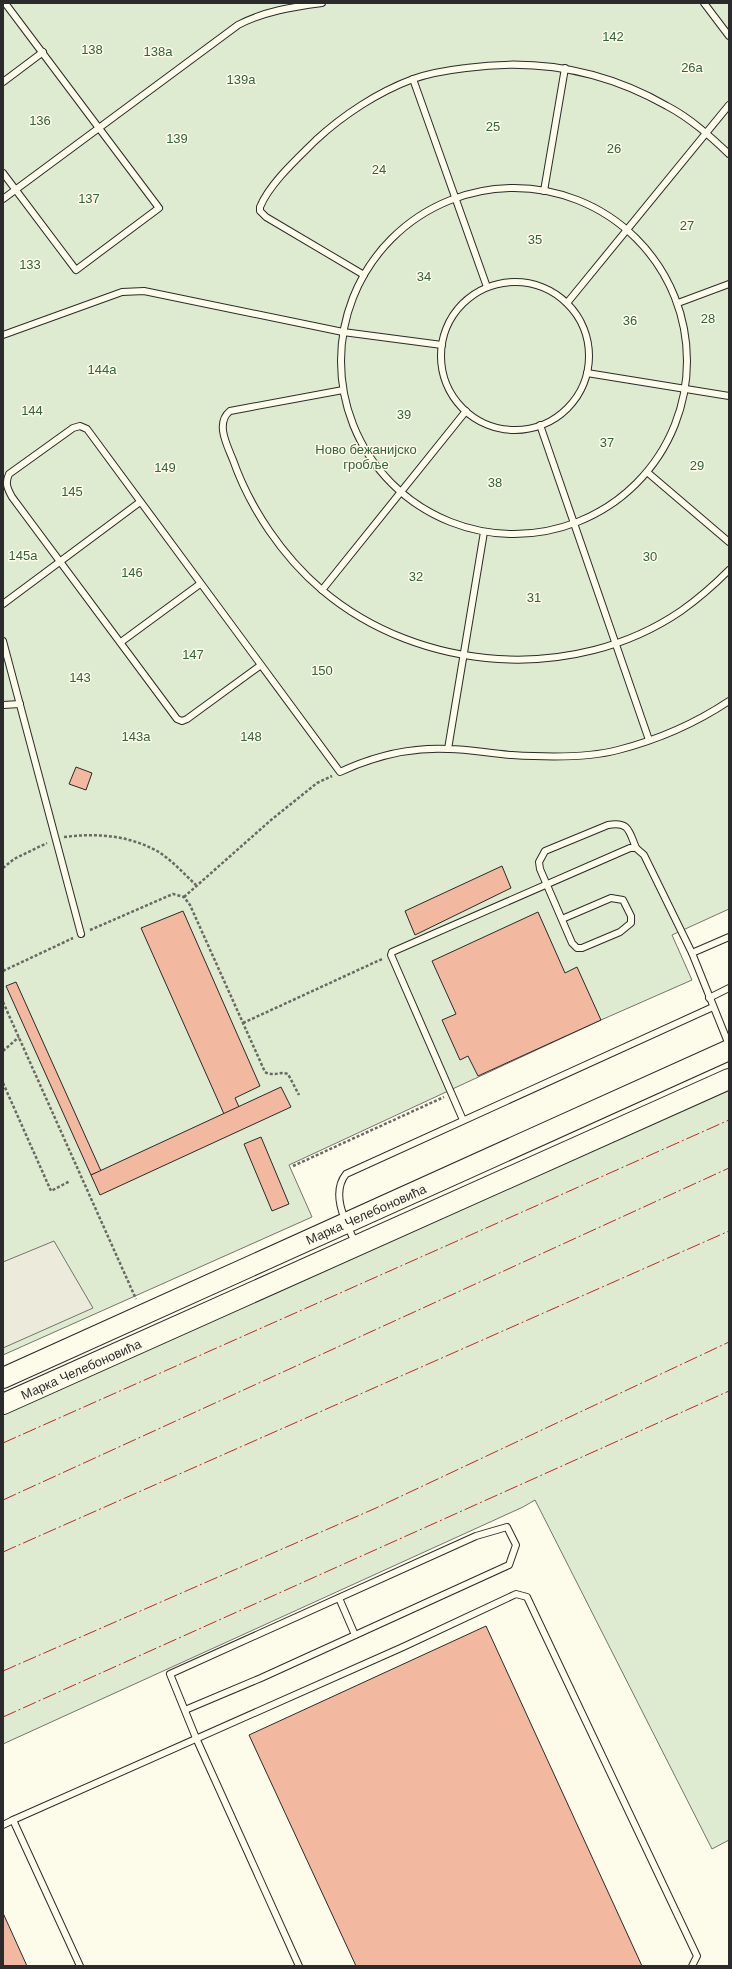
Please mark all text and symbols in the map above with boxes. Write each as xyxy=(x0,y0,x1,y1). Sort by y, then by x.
park label: 142 xyxy=(602,29,624,44)
park label: 138 xyxy=(81,42,103,57)
park label: 138a xyxy=(144,44,173,59)
park label: 26a xyxy=(681,60,704,75)
park label: 139a xyxy=(227,72,256,87)
park label: 136 xyxy=(29,113,51,128)
park label: 25 xyxy=(486,119,500,134)
park label: 139 xyxy=(166,131,188,146)
park label: 26 xyxy=(607,141,621,156)
park label: 24 xyxy=(372,162,386,177)
park label: 137 xyxy=(78,191,100,206)
park label: 27 xyxy=(680,218,694,233)
park label: 35 xyxy=(528,232,542,247)
park label: 133 xyxy=(19,257,41,272)
park label: 34 xyxy=(417,269,431,284)
park label: 28 xyxy=(701,311,715,326)
park label: 36 xyxy=(623,313,637,328)
park label: 144a xyxy=(88,362,117,377)
park label: 144 xyxy=(21,403,43,418)
park label: 39 xyxy=(397,407,411,422)
park label: 37 xyxy=(600,435,614,450)
park label: Ново бежанијско гробље xyxy=(315,442,417,472)
park label: 29 xyxy=(690,458,704,473)
park label: 149 xyxy=(154,460,176,475)
park label: 38 xyxy=(488,475,502,490)
park label: 145 xyxy=(61,484,83,499)
park label: 145a xyxy=(9,548,38,563)
park label: 30 xyxy=(643,549,657,564)
park label: 146 xyxy=(121,565,143,580)
park label: 32 xyxy=(409,569,423,584)
park label: 31 xyxy=(527,590,541,605)
park label: 147 xyxy=(182,647,204,662)
park label: 150 xyxy=(311,663,333,678)
park label: 143 xyxy=(69,670,91,685)
park label: 143a xyxy=(122,729,151,744)
park label: 148 xyxy=(240,729,262,744)
street label: Марка Челебоновића xyxy=(304,1181,429,1248)
street label: Марка Челебоновића xyxy=(19,1336,144,1403)

